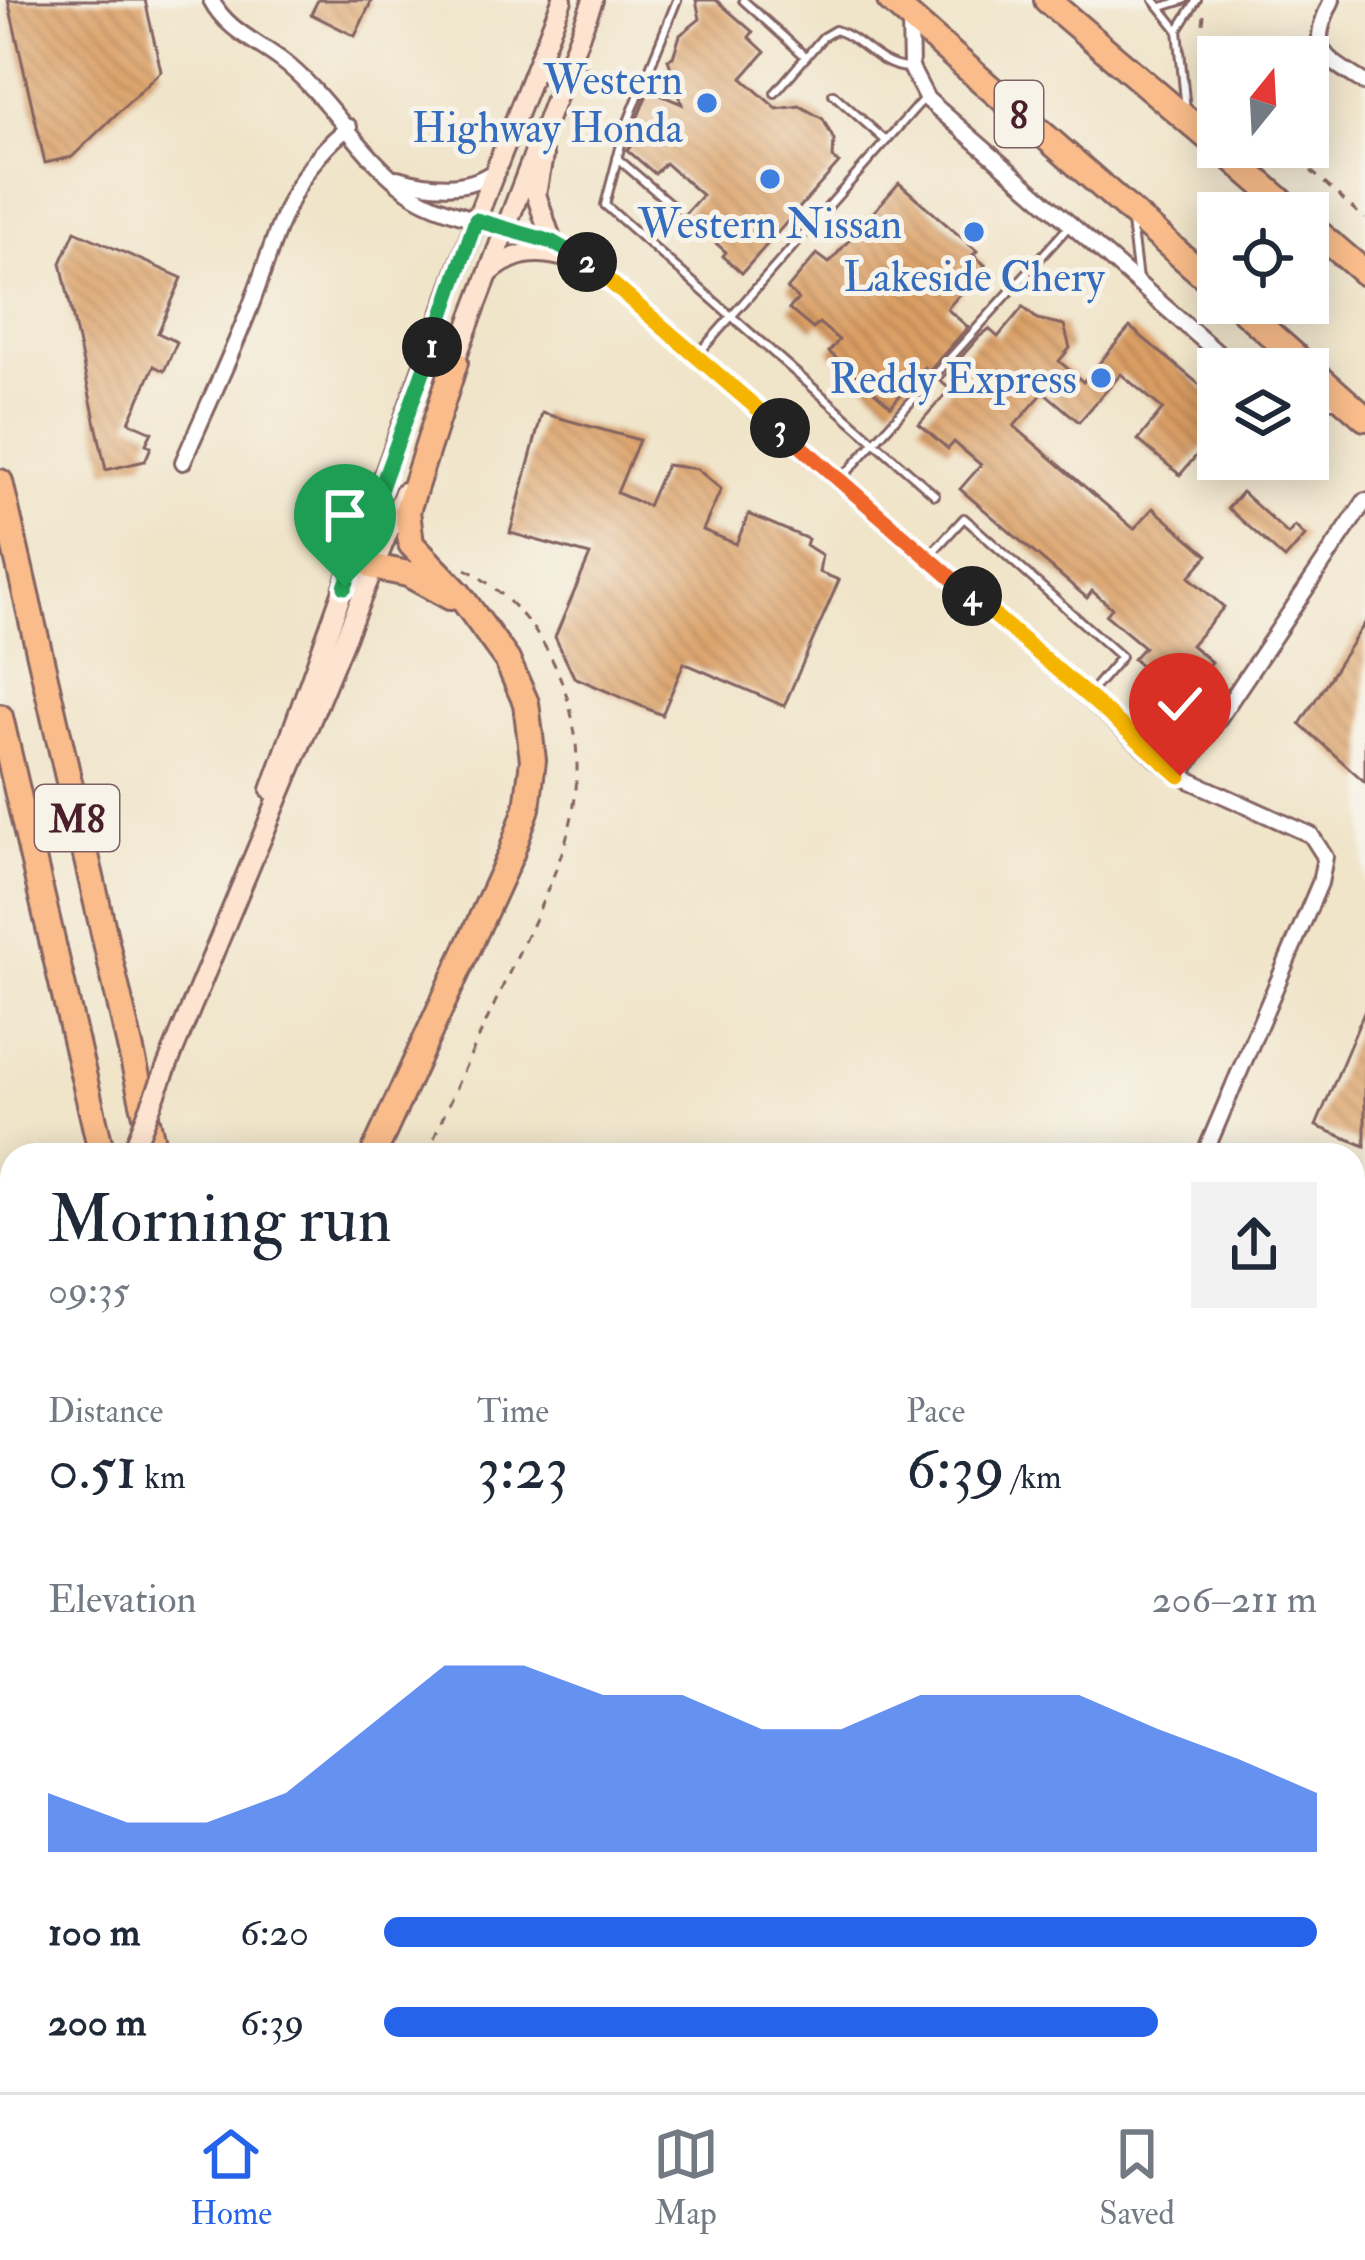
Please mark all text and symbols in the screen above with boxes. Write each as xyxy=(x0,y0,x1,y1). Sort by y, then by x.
north arrow xyxy=(1197,36,1329,168)
map controls xyxy=(1197,36,1329,480)
place label: Western Highway Honda xyxy=(412,55,684,155)
road number: 8 xyxy=(995,81,1043,147)
marker: Western Highway Honda xyxy=(694,90,720,116)
marker: Western Nissan xyxy=(757,166,783,192)
button: locate xyxy=(1197,192,1329,324)
place label: Western Nissan xyxy=(637,199,902,251)
marker: Lakeside Chery xyxy=(961,219,987,245)
pin: 2 xyxy=(557,232,617,292)
text: 2 xyxy=(579,241,595,282)
place label: Lakeside Chery xyxy=(843,252,1105,304)
pin: 1 xyxy=(402,317,462,377)
text: 1 xyxy=(426,326,438,367)
button: layers xyxy=(1197,348,1329,480)
place label: Reddy Express xyxy=(829,354,1077,406)
marker: Reddy Express xyxy=(1088,365,1114,391)
pin: 3 xyxy=(750,398,810,458)
text: 3 xyxy=(774,407,786,448)
pin xyxy=(294,464,396,587)
icon: arrive xyxy=(312,482,378,548)
pin: 4 xyxy=(942,566,1002,626)
text: 4 xyxy=(963,575,981,616)
pin xyxy=(1129,653,1231,776)
icon: check xyxy=(1147,671,1213,737)
road number: M8 xyxy=(35,785,119,851)
text: Morning run xyxy=(48,1179,392,1262)
button: share xyxy=(1191,1182,1317,1308)
text: 09:35 xyxy=(48,1266,130,1315)
text: Distance xyxy=(48,1391,163,1432)
text: Time xyxy=(477,1391,549,1432)
text: Pace xyxy=(906,1391,965,1432)
text: 0.51 xyxy=(48,1432,137,1507)
text: 3:23 xyxy=(477,1432,568,1507)
text: 6:39 xyxy=(906,1432,1005,1507)
text: km xyxy=(137,1457,186,1498)
text: /km xyxy=(1005,1457,1062,1498)
text: Elevation xyxy=(48,1575,197,1624)
text: 206–211 m xyxy=(1152,1575,1317,1624)
text: 100 m xyxy=(48,1908,140,1957)
text: 6:20 xyxy=(240,1908,309,1957)
text: 200 m xyxy=(48,1998,146,2047)
text: 6:39 xyxy=(240,1998,304,2047)
tab: Home xyxy=(190,2121,272,2234)
tab: Map xyxy=(653,2121,719,2234)
tab: Saved xyxy=(1099,2121,1175,2234)

